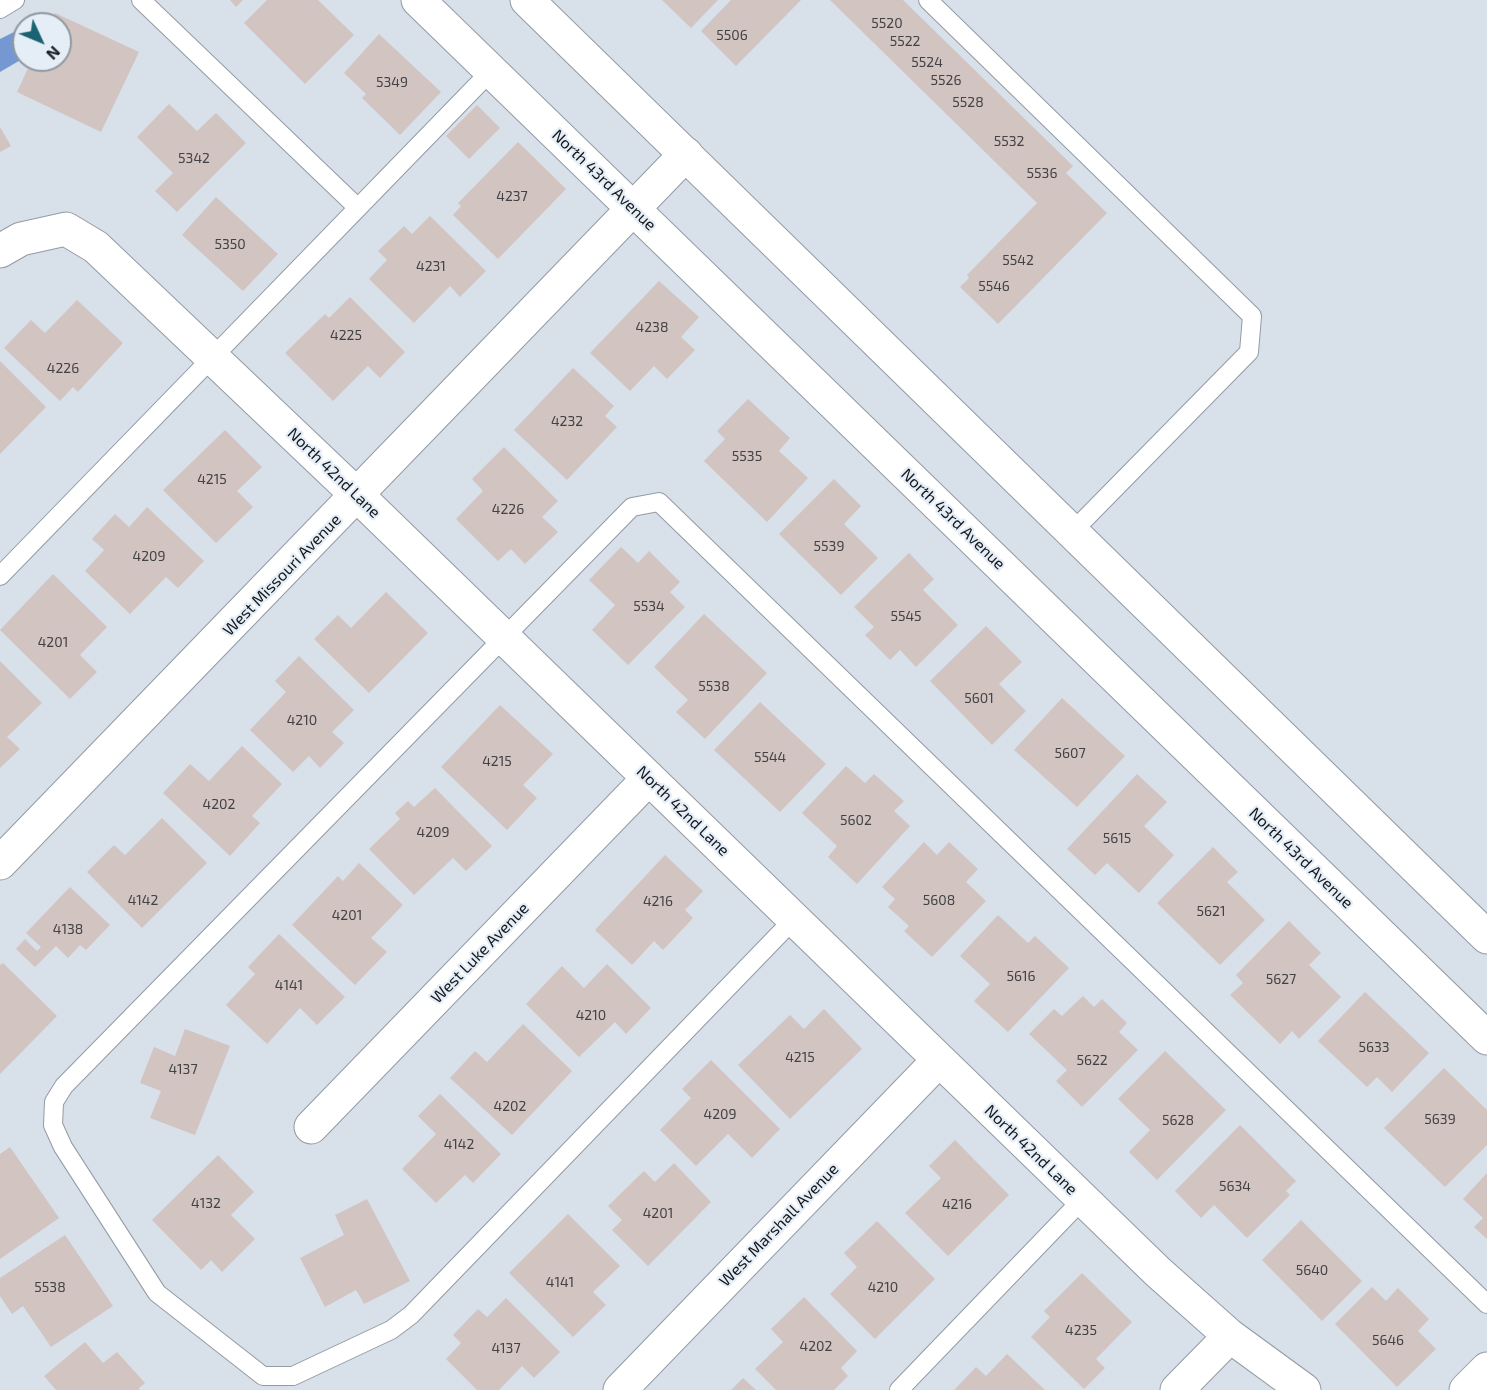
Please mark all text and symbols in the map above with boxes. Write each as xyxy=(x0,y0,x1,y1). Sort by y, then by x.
north arrow xyxy=(12,12,72,72)
house number: 5520 xyxy=(871,15,903,31)
house number: 5506 xyxy=(716,27,748,43)
house number: 5522 xyxy=(890,33,920,49)
text: N xyxy=(43,43,65,64)
house number: 5524 xyxy=(911,54,943,70)
house number: 5526 xyxy=(931,72,961,88)
house number: 5349 xyxy=(376,74,408,90)
house number: 5528 xyxy=(952,94,984,110)
street label: North 43rd Avenue xyxy=(548,125,660,235)
house number: 5532 xyxy=(994,133,1024,149)
house number: 5342 xyxy=(178,150,210,166)
house number: 5536 xyxy=(1027,165,1057,181)
house number: 4237 xyxy=(496,188,528,204)
house number: 5350 xyxy=(214,236,246,252)
house number: 5542 xyxy=(1002,252,1034,268)
house number: 4231 xyxy=(416,258,446,274)
house number: 5546 xyxy=(978,278,1010,294)
house number: 4238 xyxy=(636,319,668,335)
house number: 4225 xyxy=(330,327,362,343)
house number: 4226 xyxy=(47,360,79,376)
house number: 4232 xyxy=(551,413,583,429)
street label: North 42nd Lane xyxy=(284,424,384,522)
house number: 5535 xyxy=(732,448,762,464)
street label: North 43rd Avenue xyxy=(897,464,1009,574)
house number: 4215 xyxy=(197,471,227,487)
house number: 4226 xyxy=(492,501,524,517)
street label: West Missouri Avenue xyxy=(219,510,345,640)
house number: 5539 xyxy=(814,538,844,554)
house number: 4209 xyxy=(133,548,165,564)
house number: 5534 xyxy=(633,598,665,614)
house number: 5545 xyxy=(890,608,922,624)
house number: 4201 xyxy=(38,634,68,650)
house number: 5538 xyxy=(698,678,730,694)
house number: 5601 xyxy=(964,690,994,706)
house number: 4210 xyxy=(287,712,317,728)
house number: 5607 xyxy=(1054,745,1086,761)
house number: 5544 xyxy=(754,749,786,765)
house number: 4215 xyxy=(482,753,512,769)
street label: North 42nd Lane xyxy=(633,762,733,860)
house number: 4202 xyxy=(203,796,235,812)
street label: North 43rd Avenue xyxy=(1245,803,1357,913)
house number: 5602 xyxy=(840,812,872,828)
house number: 4209 xyxy=(417,824,449,840)
house number: 5615 xyxy=(1103,830,1131,846)
house number: 4142 xyxy=(128,892,158,908)
house number: 5608 xyxy=(923,892,955,908)
house number: 4216 xyxy=(643,893,673,909)
street label: West Luke Avenue xyxy=(427,899,533,1007)
house number: 5621 xyxy=(1197,903,1225,919)
house number: 4201 xyxy=(332,907,362,923)
house number: 4138 xyxy=(53,921,83,937)
house number: 5616 xyxy=(1006,968,1036,984)
house number: 5627 xyxy=(1266,971,1296,987)
house number: 4141 xyxy=(275,977,303,993)
house number: 4210 xyxy=(576,1007,606,1023)
house number: 5633 xyxy=(1358,1039,1390,1055)
house number: 4215 xyxy=(785,1049,815,1065)
house number: 5622 xyxy=(1076,1052,1108,1068)
house number: 4137 xyxy=(168,1061,198,1077)
house number: 4202 xyxy=(494,1098,526,1114)
street label: North 42nd Lane xyxy=(981,1101,1081,1199)
house number: 4209 xyxy=(704,1106,736,1122)
house number: 5639 xyxy=(1424,1111,1456,1127)
house number: 5628 xyxy=(1162,1112,1194,1128)
house number: 4142 xyxy=(444,1136,474,1152)
street label: West Marshall Avenue xyxy=(715,1160,843,1290)
house number: 5634 xyxy=(1219,1178,1251,1194)
house number: 4132 xyxy=(191,1195,221,1211)
house number: 4216 xyxy=(942,1196,972,1212)
house number: 4201 xyxy=(643,1205,673,1221)
house number: 5640 xyxy=(1296,1262,1328,1278)
house number: 4141 xyxy=(546,1274,574,1290)
house number: 5538 xyxy=(34,1279,66,1295)
house number: 4210 xyxy=(868,1279,898,1295)
house number: 4235 xyxy=(1065,1322,1097,1338)
house number: 5646 xyxy=(1372,1332,1404,1348)
house number: 4202 xyxy=(800,1338,832,1354)
house number: 4137 xyxy=(491,1340,521,1356)

